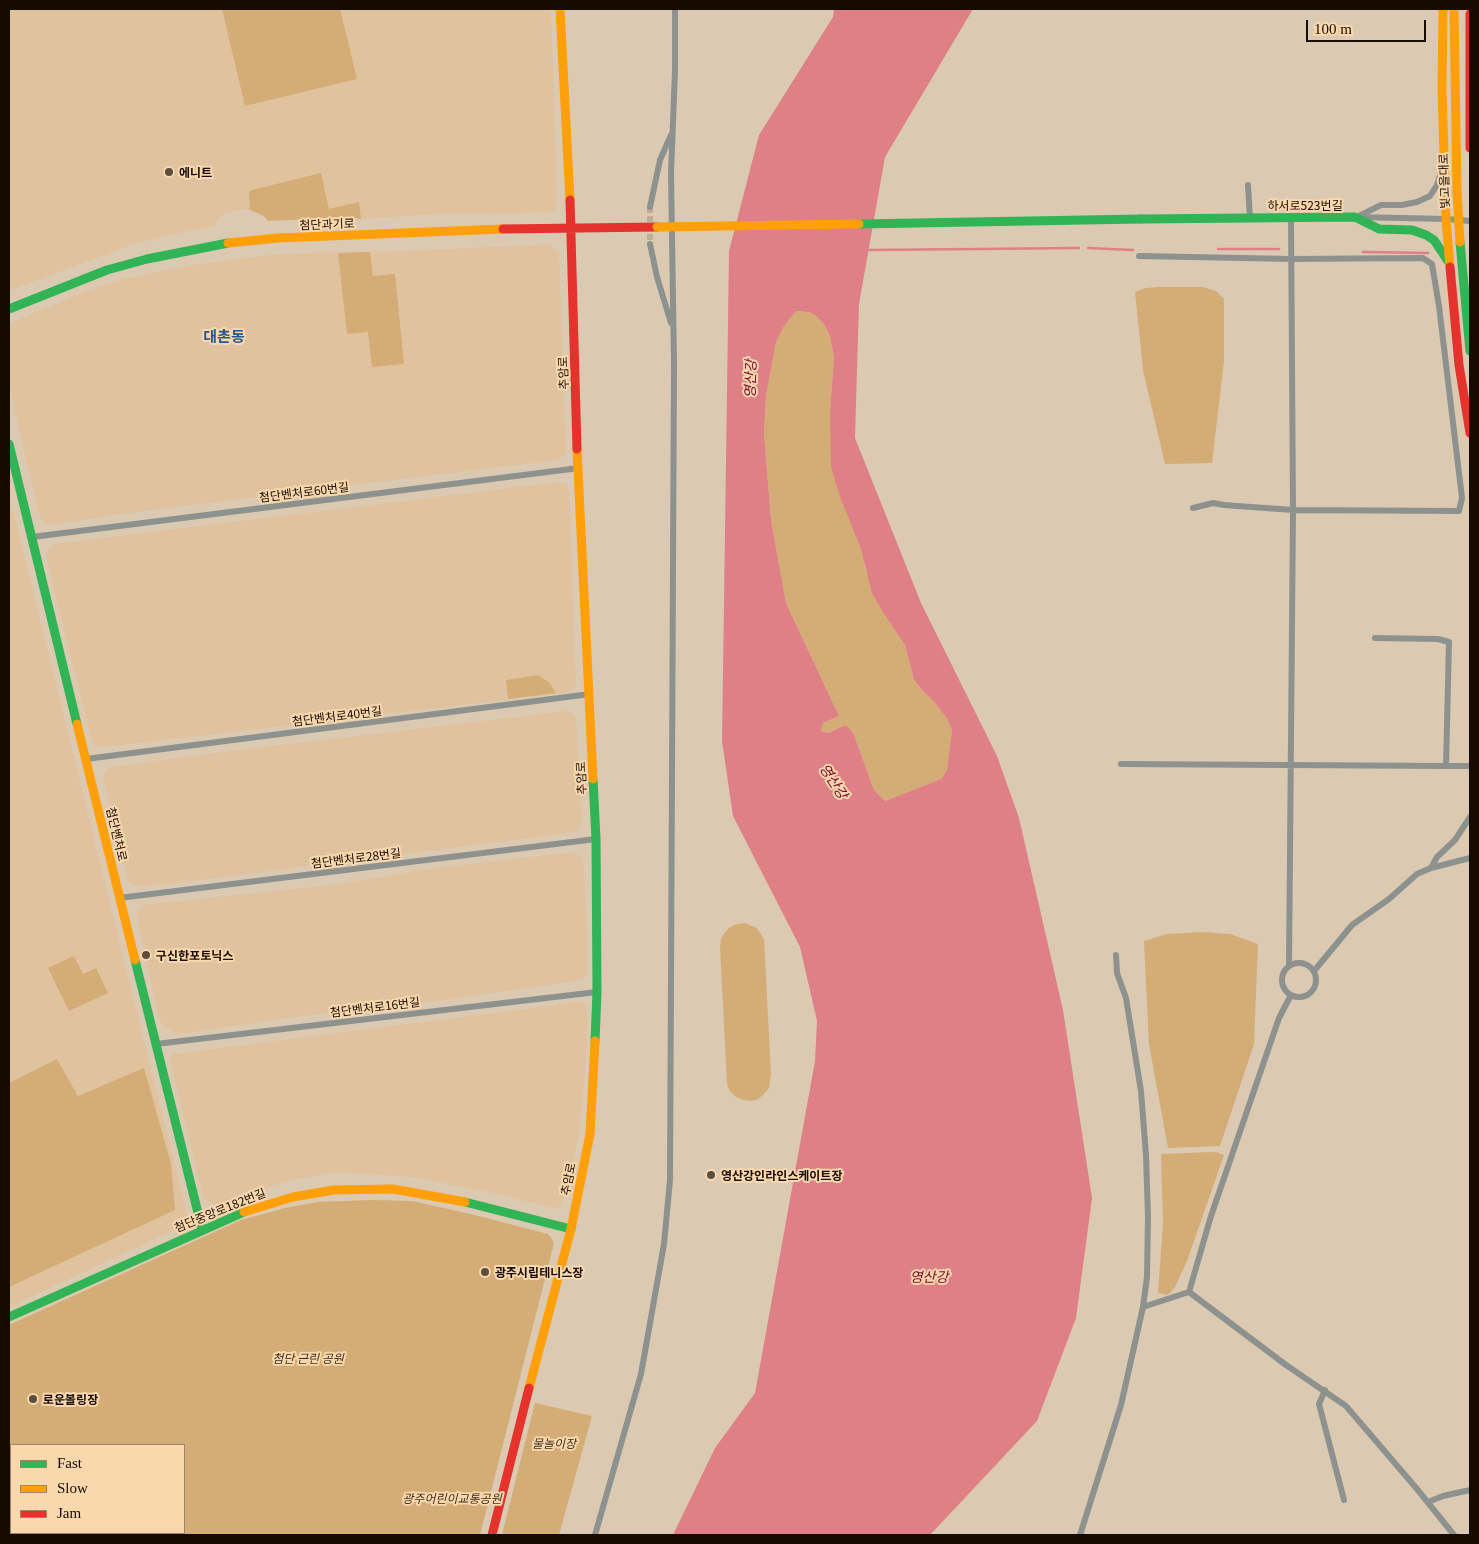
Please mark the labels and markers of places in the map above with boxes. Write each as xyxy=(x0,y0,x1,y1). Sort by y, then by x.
place label: 에니트 xyxy=(179,165,212,179)
marker: 에니트 xyxy=(163,166,175,178)
place label: 구신한포토닉스 xyxy=(156,948,233,962)
marker: 구신한포토닉스 xyxy=(140,949,152,961)
place label: 영산강인라인스케이트장 xyxy=(721,1168,842,1182)
marker: 영산강인라인스케이트장 xyxy=(705,1169,717,1181)
place label: 광주시립테니스장 xyxy=(495,1265,583,1279)
marker: 광주시립테니스장 xyxy=(479,1266,491,1278)
place label: 로운볼링장 xyxy=(43,1392,98,1406)
marker: 로운볼링장 xyxy=(27,1393,39,1405)

